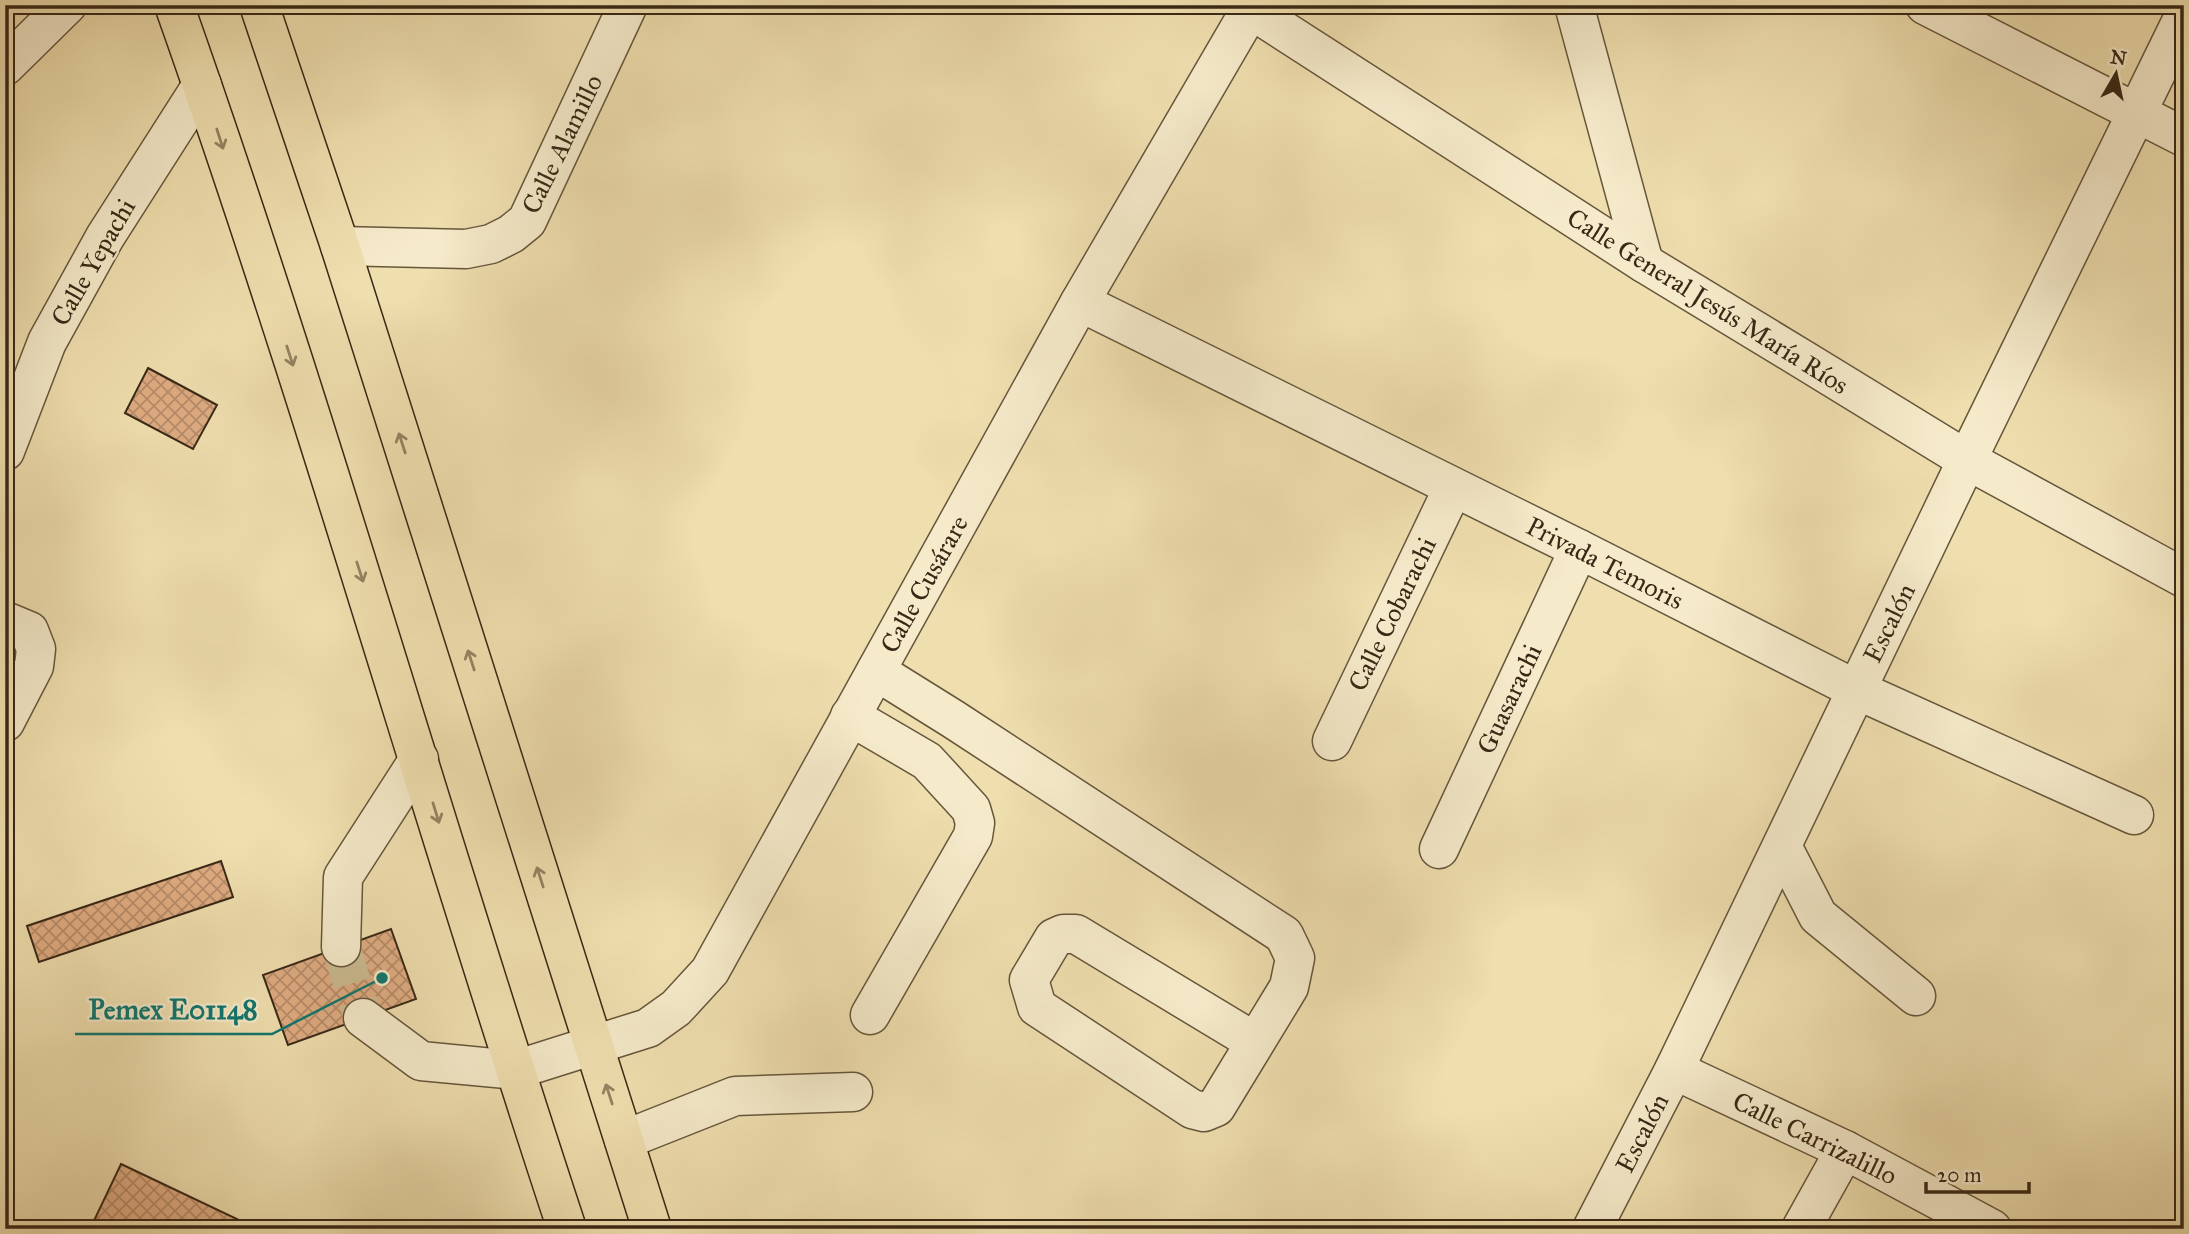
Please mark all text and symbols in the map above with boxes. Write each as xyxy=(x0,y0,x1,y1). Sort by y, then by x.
north arrow xyxy=(2080,38,2150,108)
text: N xyxy=(2109,45,2128,70)
street label: Calle Alamillo xyxy=(515,69,609,219)
one-way arrow xyxy=(215,128,227,150)
street label: Calle Yepachi xyxy=(44,193,142,331)
street label: Calle General Jesús María Ríos xyxy=(1561,201,1855,401)
one-way arrow xyxy=(285,344,298,366)
one-way arrow xyxy=(395,432,408,454)
street label: Calle Cusárare xyxy=(873,510,975,658)
street label: Privada Temoris xyxy=(1521,510,1689,616)
street label: Calle Cobarachi xyxy=(1341,532,1443,696)
one-way arrow xyxy=(355,561,367,583)
street label: Escalón xyxy=(1856,578,1922,668)
street label: Guasarachi xyxy=(1470,639,1548,759)
one-way arrow xyxy=(464,649,477,671)
one-way arrow xyxy=(430,801,443,823)
one-way arrow xyxy=(532,866,545,888)
callout: Pemex E01148 xyxy=(75,985,272,1034)
text: Pemex E01148 xyxy=(88,992,258,1027)
one-way arrow xyxy=(601,1083,614,1105)
street label: Calle Carrizalillo xyxy=(1728,1084,1902,1192)
street label: Escalón xyxy=(1609,1088,1675,1178)
scale bar xyxy=(1926,1150,2030,1194)
text: 20 m xyxy=(1937,1162,1982,1188)

